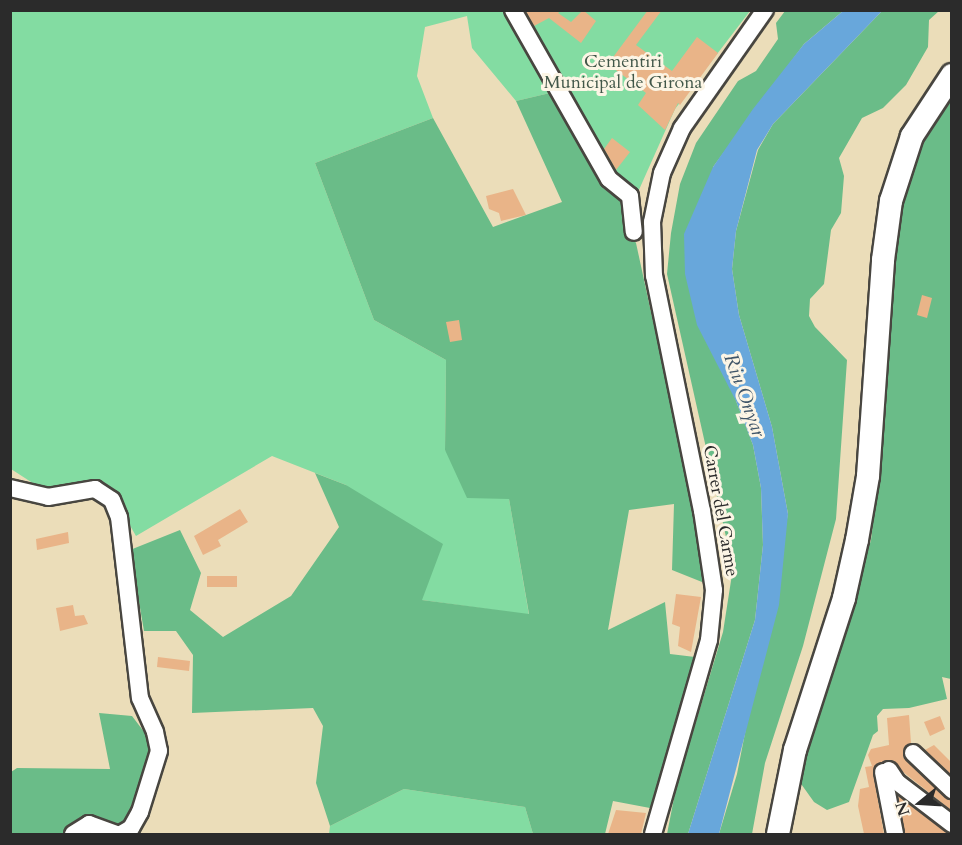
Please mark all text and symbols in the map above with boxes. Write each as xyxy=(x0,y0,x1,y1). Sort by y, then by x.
park label: Cementiri Municipal de Girona xyxy=(544,52,702,94)
water label: Riu Onyar xyxy=(719,350,771,440)
street label: Carrer del Carme xyxy=(698,444,742,578)
north arrow xyxy=(890,773,950,833)
text: N xyxy=(890,799,915,819)

